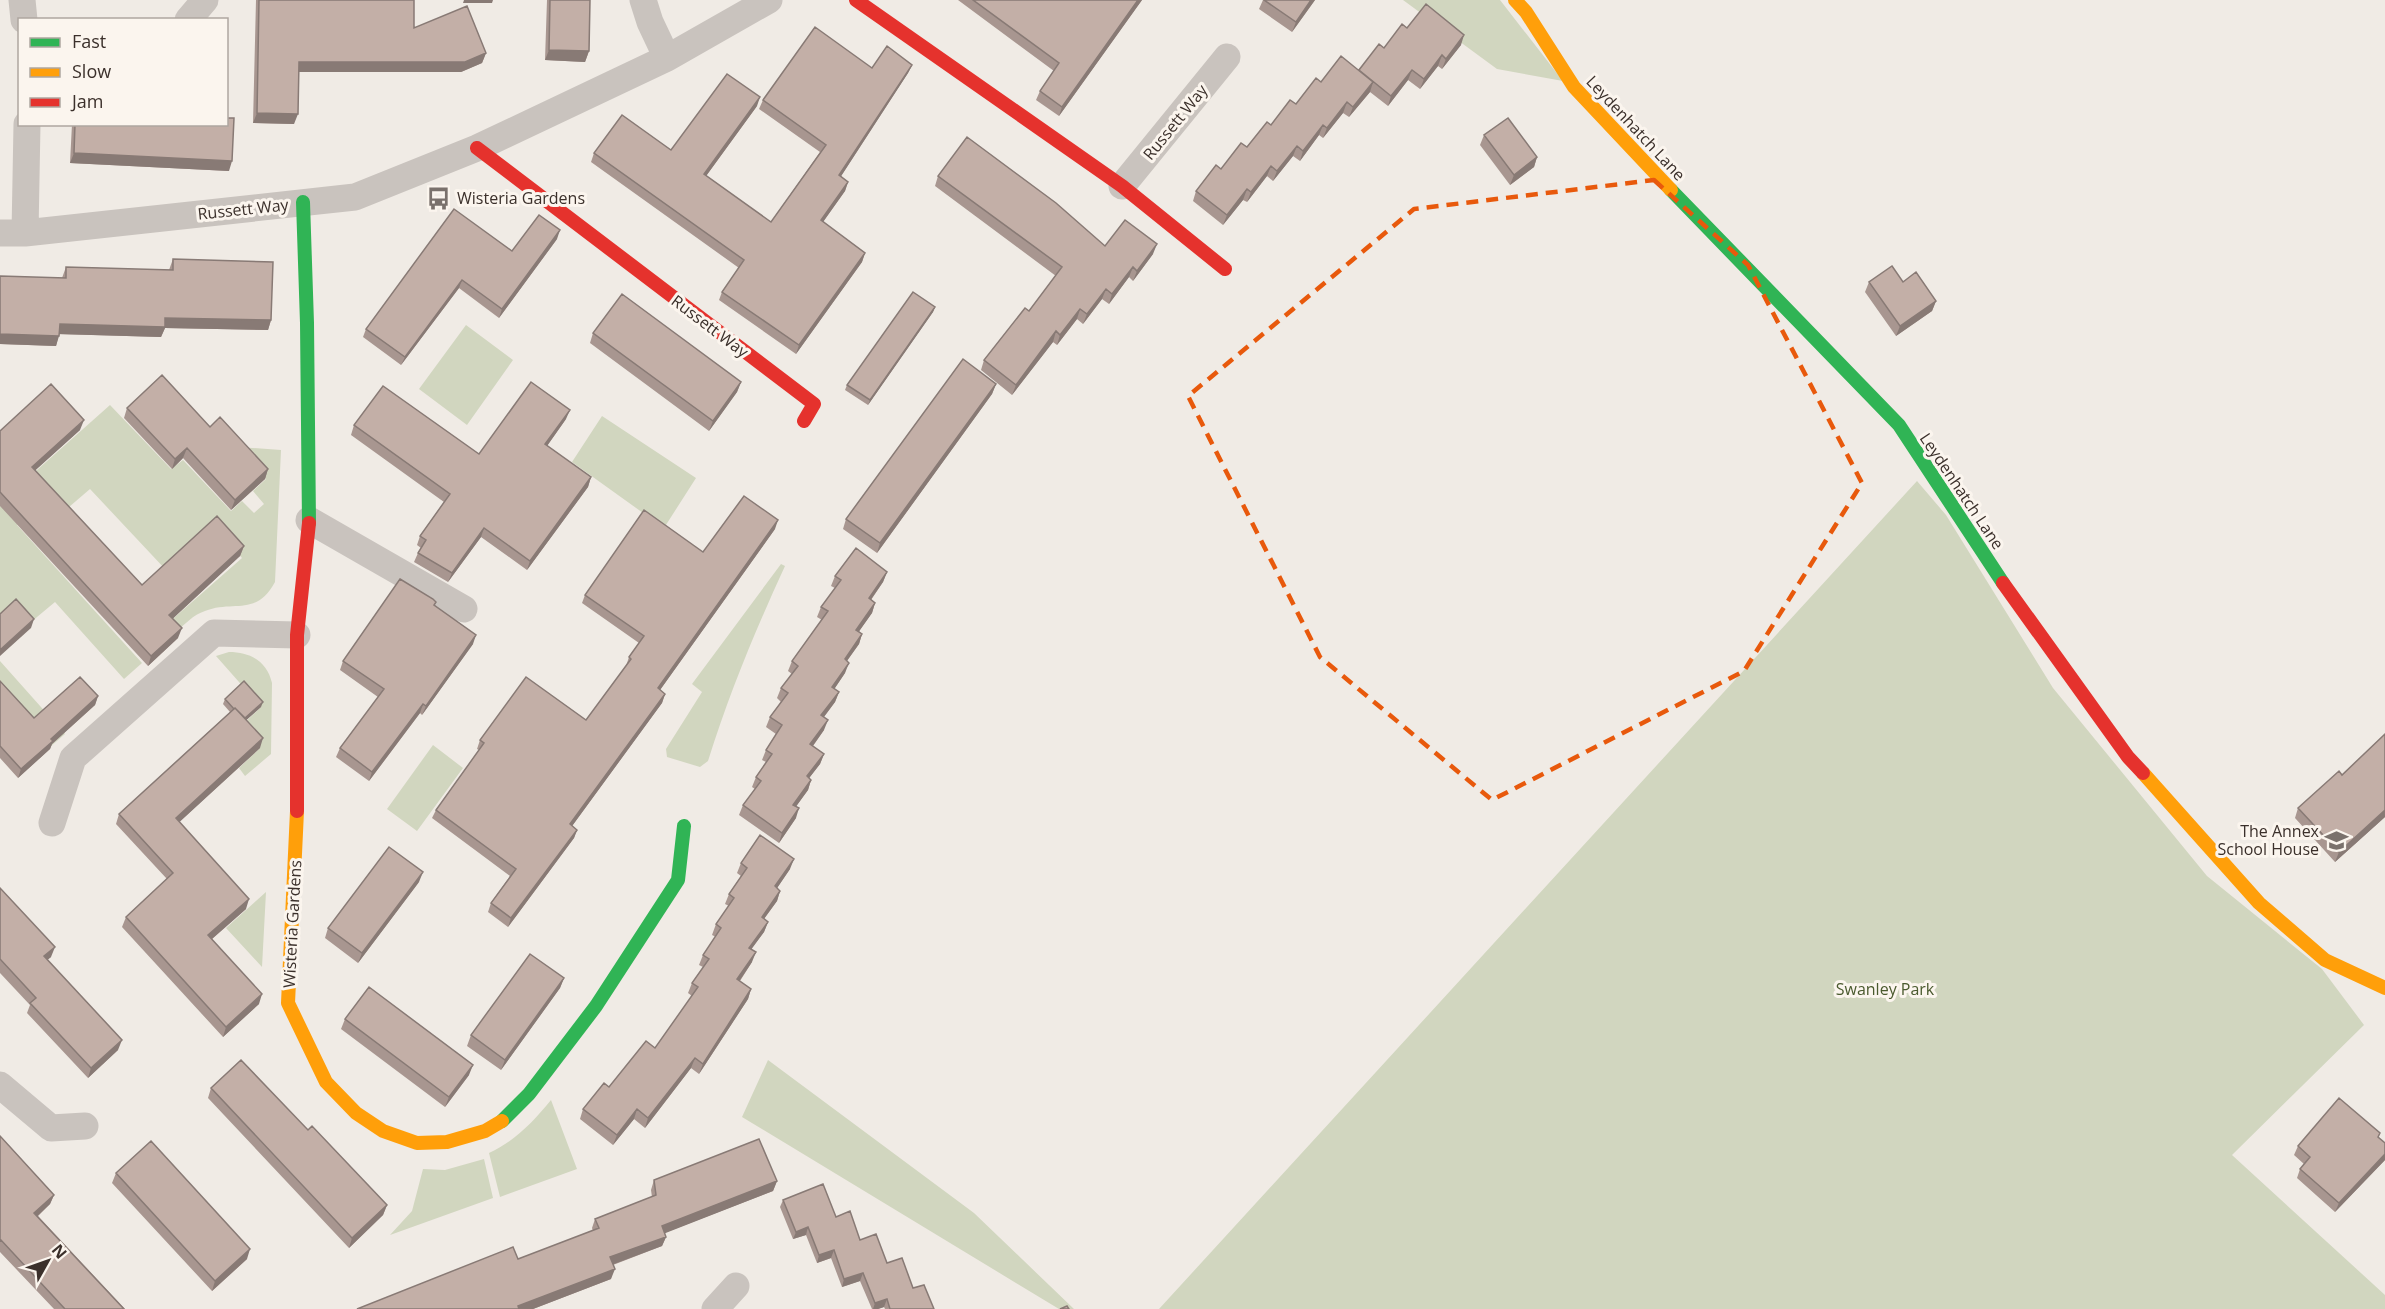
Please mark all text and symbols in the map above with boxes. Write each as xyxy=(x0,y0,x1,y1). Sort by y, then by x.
legend xyxy=(18,18,228,126)
text: Fast xyxy=(72,29,106,53)
text: Slow xyxy=(72,59,111,83)
street label: Leydenhatch Lane xyxy=(1582,71,1690,185)
street label: Russett Way xyxy=(1138,79,1213,164)
text: Jam xyxy=(70,89,104,113)
bus stop icon: Wisteria Gardens xyxy=(426,185,452,211)
place label: Wisteria Gardens xyxy=(457,187,585,209)
street label: Russett Way xyxy=(197,193,290,225)
street label: Russett Way xyxy=(667,290,754,363)
street label: Leydenhatch Lane xyxy=(1915,428,2009,554)
place label: The Annex School House xyxy=(2217,820,2320,860)
school or university icon: The Annex School House xyxy=(2324,827,2350,853)
street label: Wisteria Gardens xyxy=(278,859,306,989)
park label: Swanley Park xyxy=(1836,978,1935,1000)
north arrow xyxy=(18,1231,78,1291)
text: N xyxy=(47,1239,72,1263)

